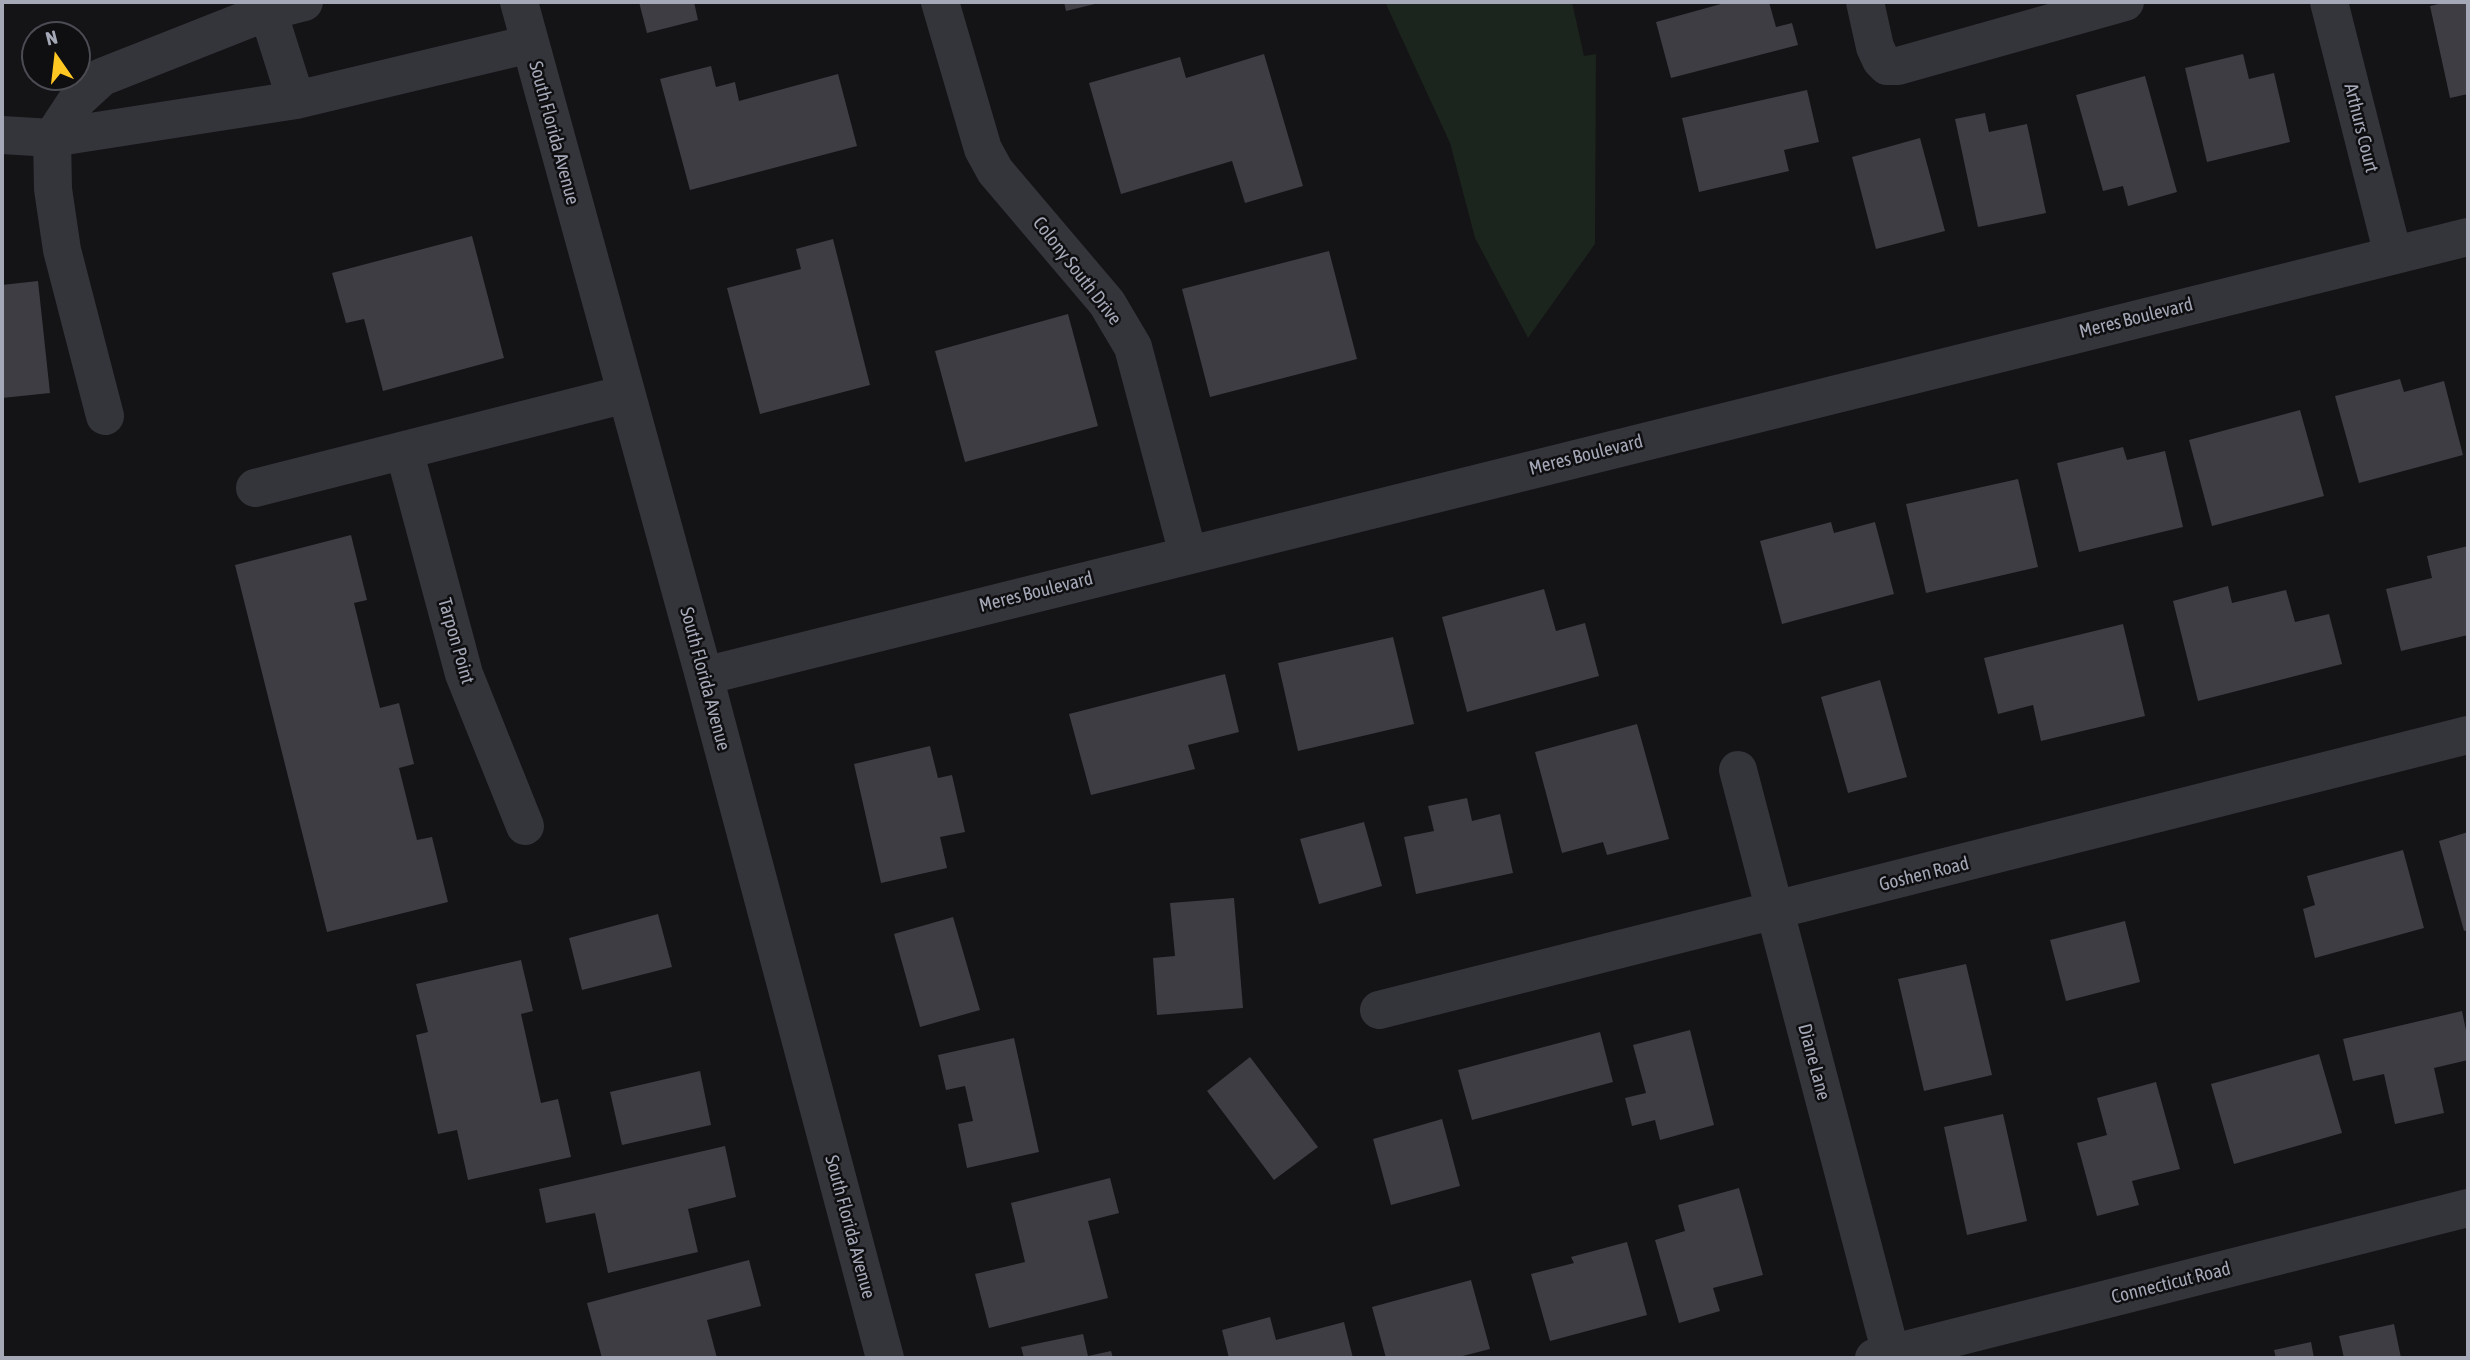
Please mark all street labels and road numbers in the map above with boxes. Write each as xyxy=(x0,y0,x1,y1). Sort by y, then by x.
street label: South Florida Avenue xyxy=(524,59,584,207)
street label: Arthurs Court xyxy=(2339,81,2383,175)
street label: Colony South Drive xyxy=(1028,212,1126,330)
street label: Meres Boulevard xyxy=(2077,293,2195,343)
street label: Meres Boulevard xyxy=(1527,430,1645,480)
street label: Meres Boulevard xyxy=(977,567,1095,617)
street label: Tarpon Point xyxy=(433,595,479,687)
street label: South Florida Avenue xyxy=(675,605,735,753)
street label: Goshen Road xyxy=(1877,852,1971,896)
street label: Diane Lane xyxy=(1793,1021,1835,1103)
street label: South Florida Avenue xyxy=(820,1153,880,1301)
street label: Connecticut Road xyxy=(2109,1257,2233,1309)

